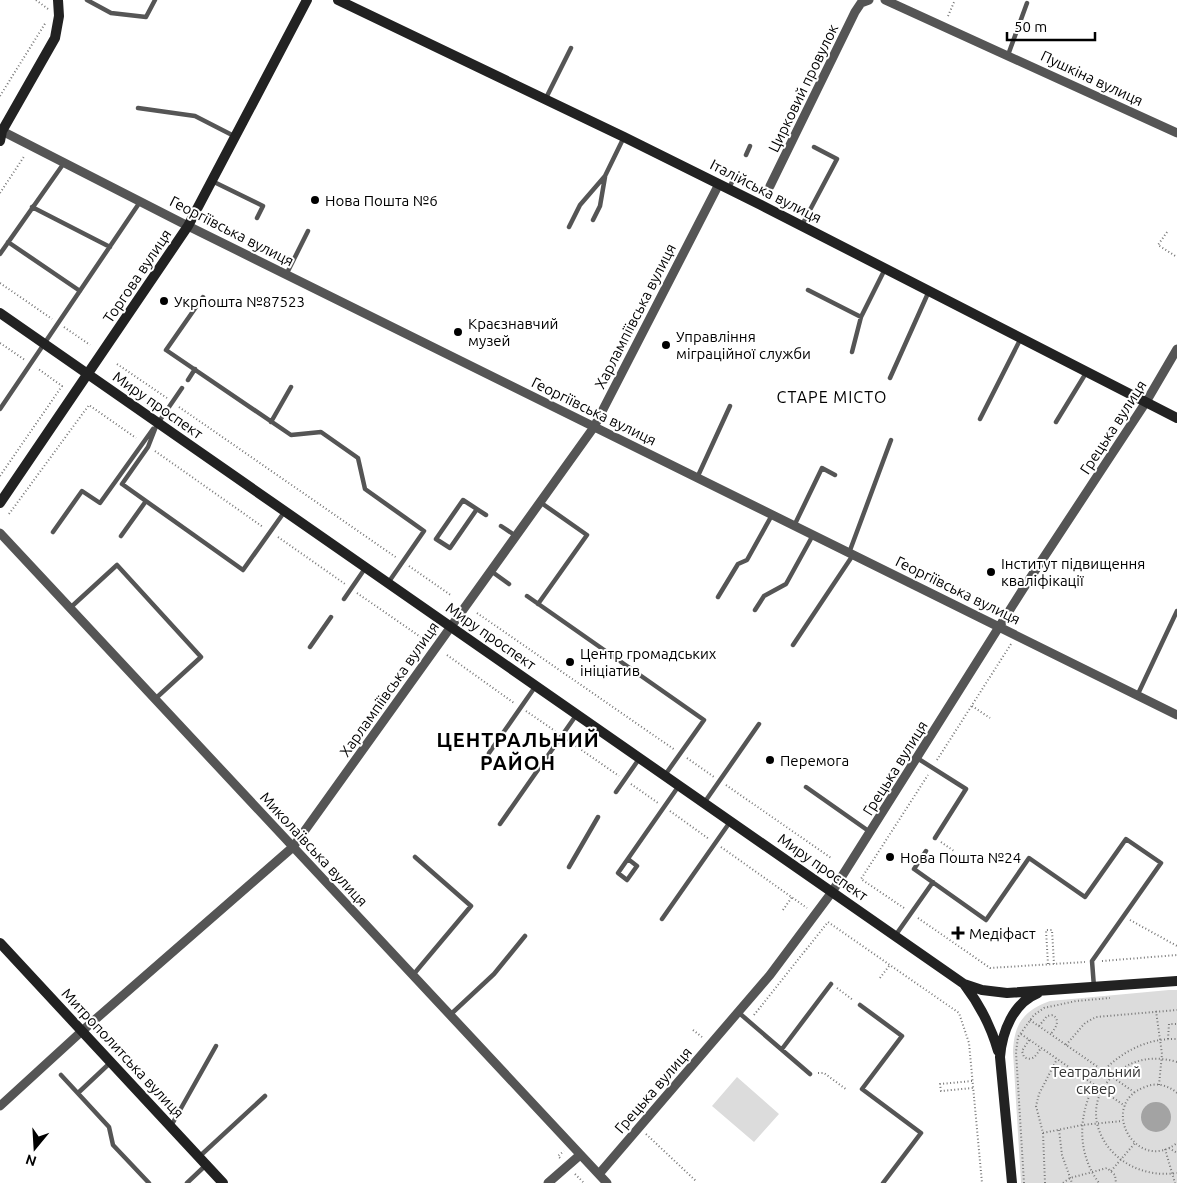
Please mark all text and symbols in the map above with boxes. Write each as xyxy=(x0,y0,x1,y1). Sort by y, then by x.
scale bar xyxy=(1007,10,1094,42)
text: 50 m xyxy=(1014,18,1047,35)
street label: Цирковий провулок xyxy=(765,21,842,155)
street label: Пушкіна вулиця xyxy=(1038,47,1146,109)
street label: Італійська вулиця xyxy=(707,156,825,226)
street label: Георгіївська вулиця xyxy=(167,192,297,270)
place label: Нова Пошта №6 xyxy=(325,192,438,209)
marker: Нова Пошта №6 xyxy=(309,194,321,206)
street label: Торгова вулиця xyxy=(99,226,175,326)
street label: Харлампіївська вулиця xyxy=(591,241,679,391)
place label: Укрпошта №87523 xyxy=(174,293,305,310)
marker: Укрпошта №87523 xyxy=(158,295,170,307)
place label: Краєзнавчий музей xyxy=(468,315,558,349)
marker: Краєзнавчий музей xyxy=(452,326,464,338)
place label: Управління міграційної служби xyxy=(676,328,811,362)
marker: Управління міграційної служби xyxy=(660,339,672,351)
street label: Миру проспект xyxy=(110,368,206,442)
street label: Георгіївська вулиця xyxy=(529,373,659,449)
street label: Грецька вулиця xyxy=(1076,377,1150,477)
district label: СТАРЕ МІСТО xyxy=(777,388,887,406)
street label: Георгіївська вулиця xyxy=(893,552,1023,628)
place label: Інститут підвищення кваліфікації xyxy=(1001,555,1145,589)
marker: Інститут підвищення кваліфікації xyxy=(985,566,997,578)
street label: Миру проспект xyxy=(443,599,539,673)
street label: Харлампіївська вулиця xyxy=(336,618,442,760)
place label: Центр громадських ініціатив xyxy=(580,645,717,679)
marker: Центр громадських ініціатив xyxy=(564,656,576,668)
street label: Грецька вулиця xyxy=(859,718,931,818)
district label: ЦЕНТРАЛЬНИЙ РАЙОН xyxy=(436,728,600,774)
place label: Перемога xyxy=(780,752,849,769)
marker: Перемога xyxy=(764,754,776,766)
street label: Миколаївська вулиця xyxy=(257,788,371,910)
street label: Миру проспект xyxy=(775,830,871,904)
place label: Нова Пошта №24 xyxy=(900,849,1021,866)
marker: Нова Пошта №24 xyxy=(884,851,896,863)
place label: Медіфаст xyxy=(969,925,1036,942)
marker: Медіфаст xyxy=(951,926,965,940)
street label: Митрополитська вулиця xyxy=(58,985,188,1121)
street label: Грецька вулиця xyxy=(611,1044,695,1136)
park label: Театральний сквер xyxy=(1051,1063,1141,1097)
north arrow xyxy=(10,1123,60,1173)
text: N xyxy=(24,1151,38,1170)

